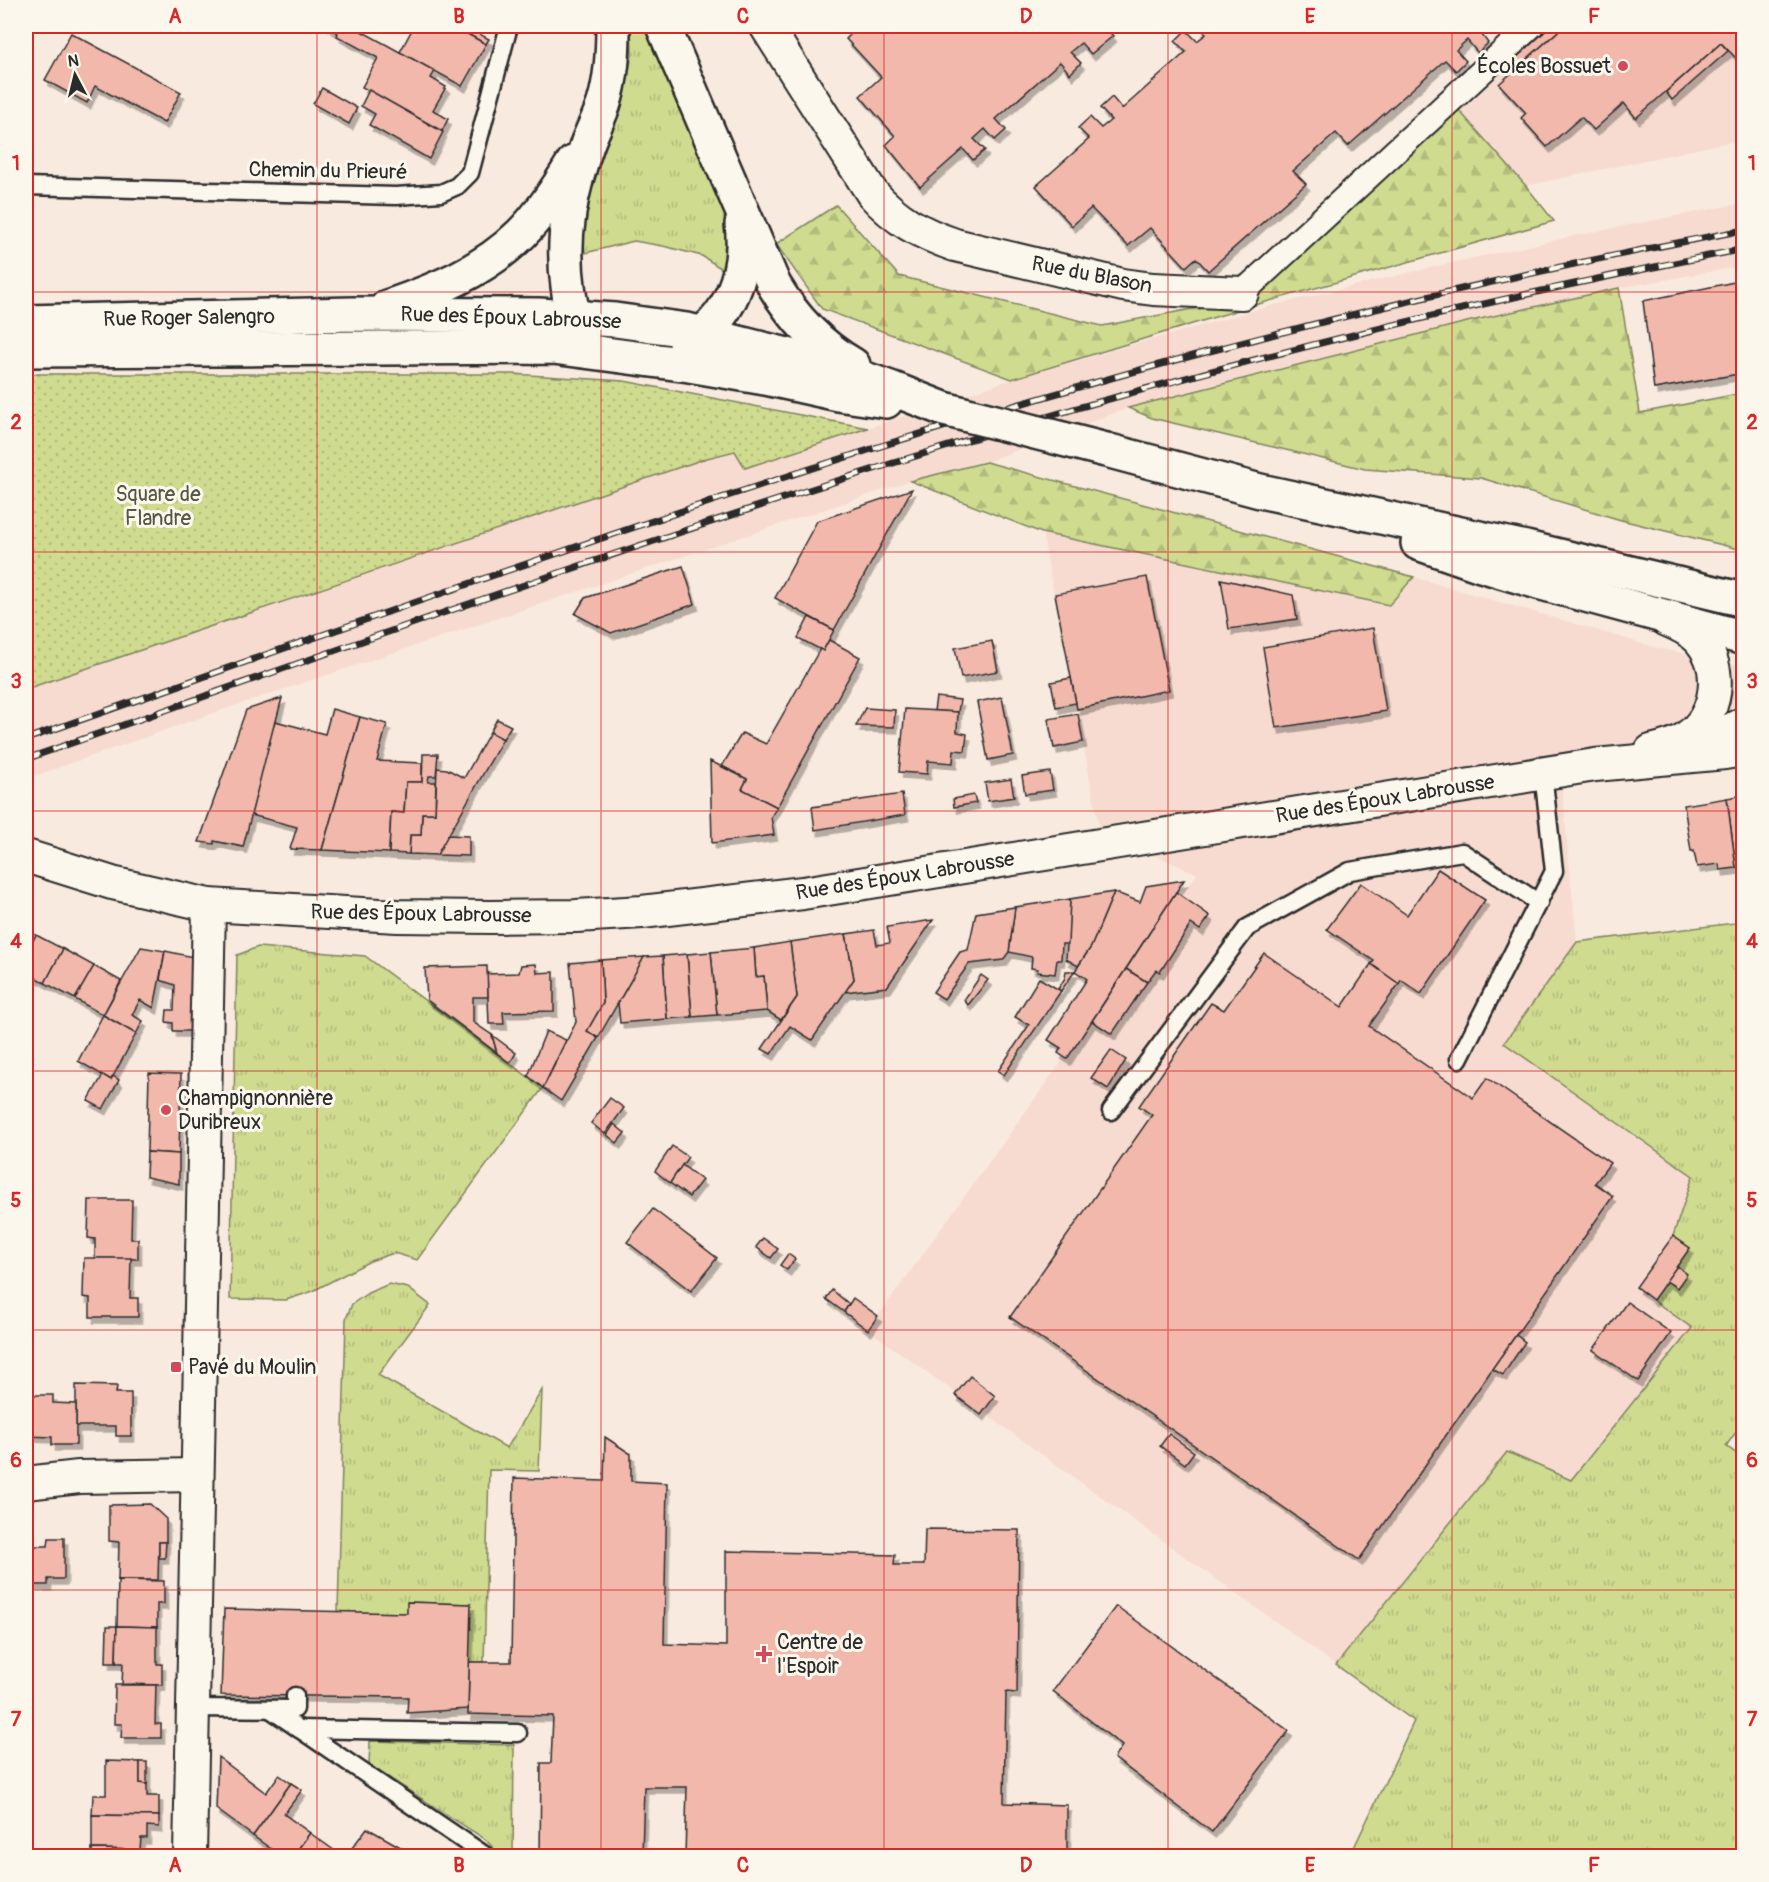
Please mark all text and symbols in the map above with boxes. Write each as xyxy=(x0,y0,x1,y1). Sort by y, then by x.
text: A xyxy=(169,4,182,29)
text: B xyxy=(453,4,465,29)
text: C xyxy=(737,4,749,29)
text: D xyxy=(1020,4,1033,29)
text: E xyxy=(1305,4,1316,29)
text: F xyxy=(1588,4,1600,29)
north arrow xyxy=(45,45,105,105)
text: N xyxy=(67,50,80,72)
place label: Écoles Bossuet xyxy=(1477,53,1612,80)
marker: Écoles Bossuet xyxy=(1616,59,1630,73)
text: 1 xyxy=(12,151,20,176)
text: 1 xyxy=(1748,151,1756,176)
street label: Chemin du Prieuré xyxy=(248,156,408,186)
street label: Rue du Blason xyxy=(1030,250,1154,300)
street label: Rue des Époux Labrousse xyxy=(400,301,623,335)
street label: Rue Roger Salengro xyxy=(103,303,275,333)
text: 2 xyxy=(10,410,22,435)
text: 2 xyxy=(1746,410,1758,435)
park label: Square de Flandre xyxy=(115,481,201,532)
text: 3 xyxy=(10,669,22,694)
text: 3 xyxy=(1746,669,1758,694)
street label: Rue des Époux Labrousse xyxy=(1274,768,1497,830)
street label: Rue des Époux Labrousse xyxy=(794,845,1017,907)
street label: Rue des Époux Labrousse xyxy=(310,899,532,929)
text: 4 xyxy=(10,929,22,954)
text: 4 xyxy=(1746,929,1758,954)
place label: Champignonnière Duribreux xyxy=(178,1085,334,1136)
marker: Champignonnière Duribreux xyxy=(159,1103,173,1117)
text: 5 xyxy=(11,1188,22,1213)
text: 5 xyxy=(1747,1188,1758,1213)
place label: Pavé du Moulin xyxy=(188,1354,316,1381)
marker: Pavé du Moulin xyxy=(169,1360,183,1374)
text: 6 xyxy=(10,1448,22,1473)
text: 6 xyxy=(1746,1448,1758,1473)
place label: Centre de l'Espoir xyxy=(777,1629,864,1680)
marker: Centre de l'Espoir xyxy=(755,1645,773,1663)
text: 7 xyxy=(11,1707,22,1732)
text: 7 xyxy=(1747,1707,1758,1732)
text: A xyxy=(169,1853,182,1878)
text: B xyxy=(453,1853,465,1878)
text: C xyxy=(737,1853,749,1878)
text: D xyxy=(1020,1853,1033,1878)
text: E xyxy=(1305,1853,1316,1878)
text: F xyxy=(1588,1853,1600,1878)

